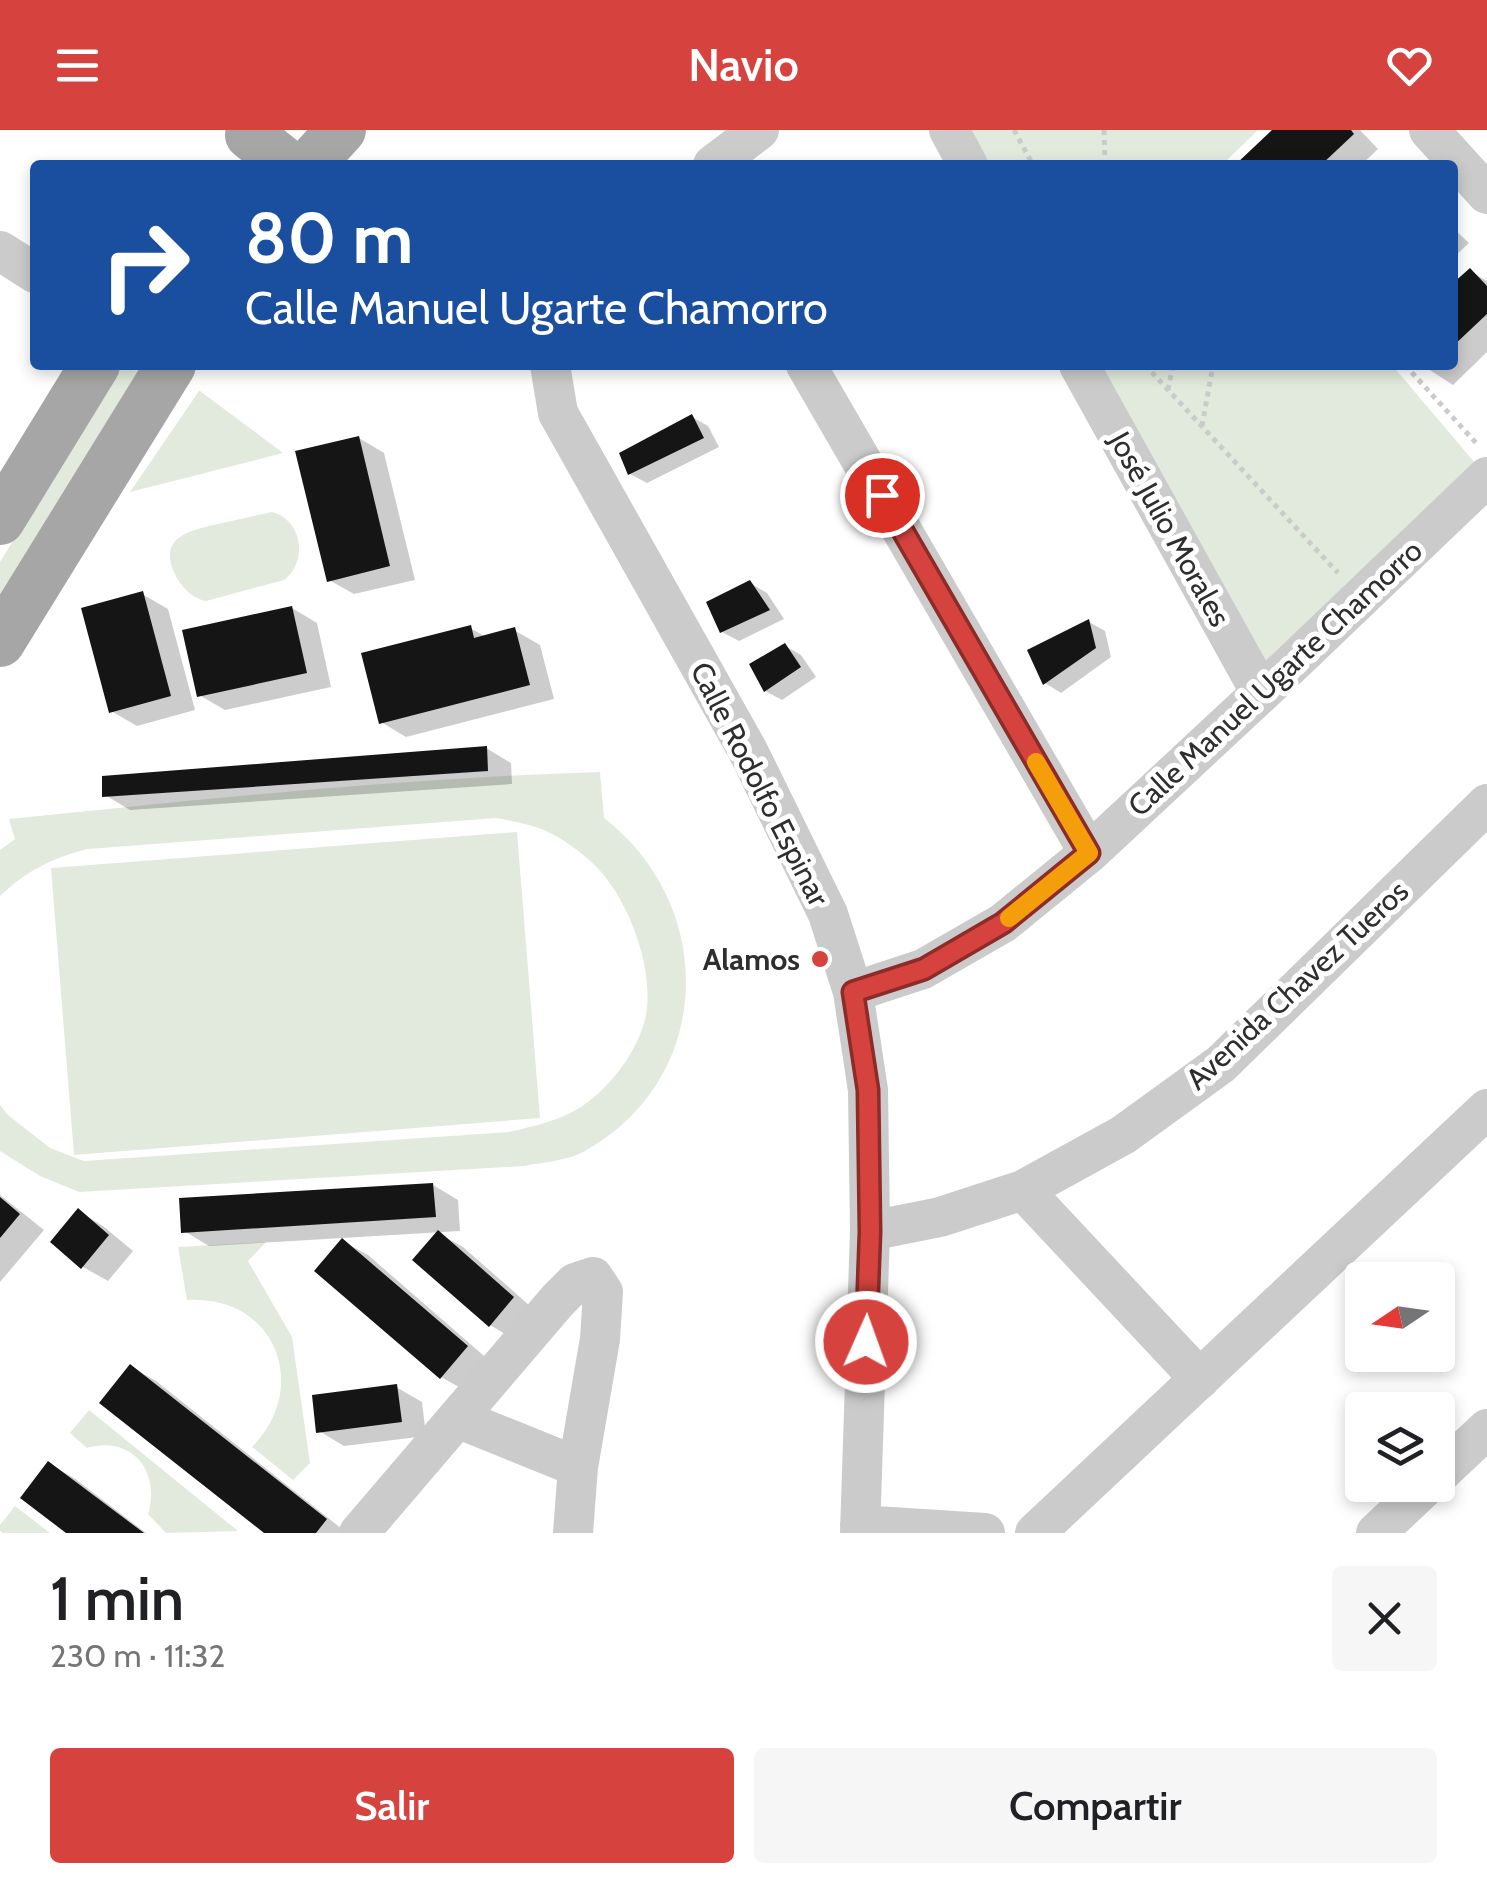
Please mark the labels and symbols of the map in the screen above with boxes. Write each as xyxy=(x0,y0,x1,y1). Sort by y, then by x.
street label: José Julio Morales xyxy=(1101,424,1239,633)
pin xyxy=(840,453,925,538)
street label: Calle Manuel Ugarte Chamorro xyxy=(1120,532,1430,824)
street label: Calle Rodolfo Espinar xyxy=(683,656,838,913)
street label: Avenida Chavez Tueros xyxy=(1178,873,1416,1097)
place label: Alamos xyxy=(703,941,800,978)
marker: Alamos xyxy=(809,948,831,970)
north arrow xyxy=(1345,1262,1455,1372)
position arrow xyxy=(814,1290,918,1394)

